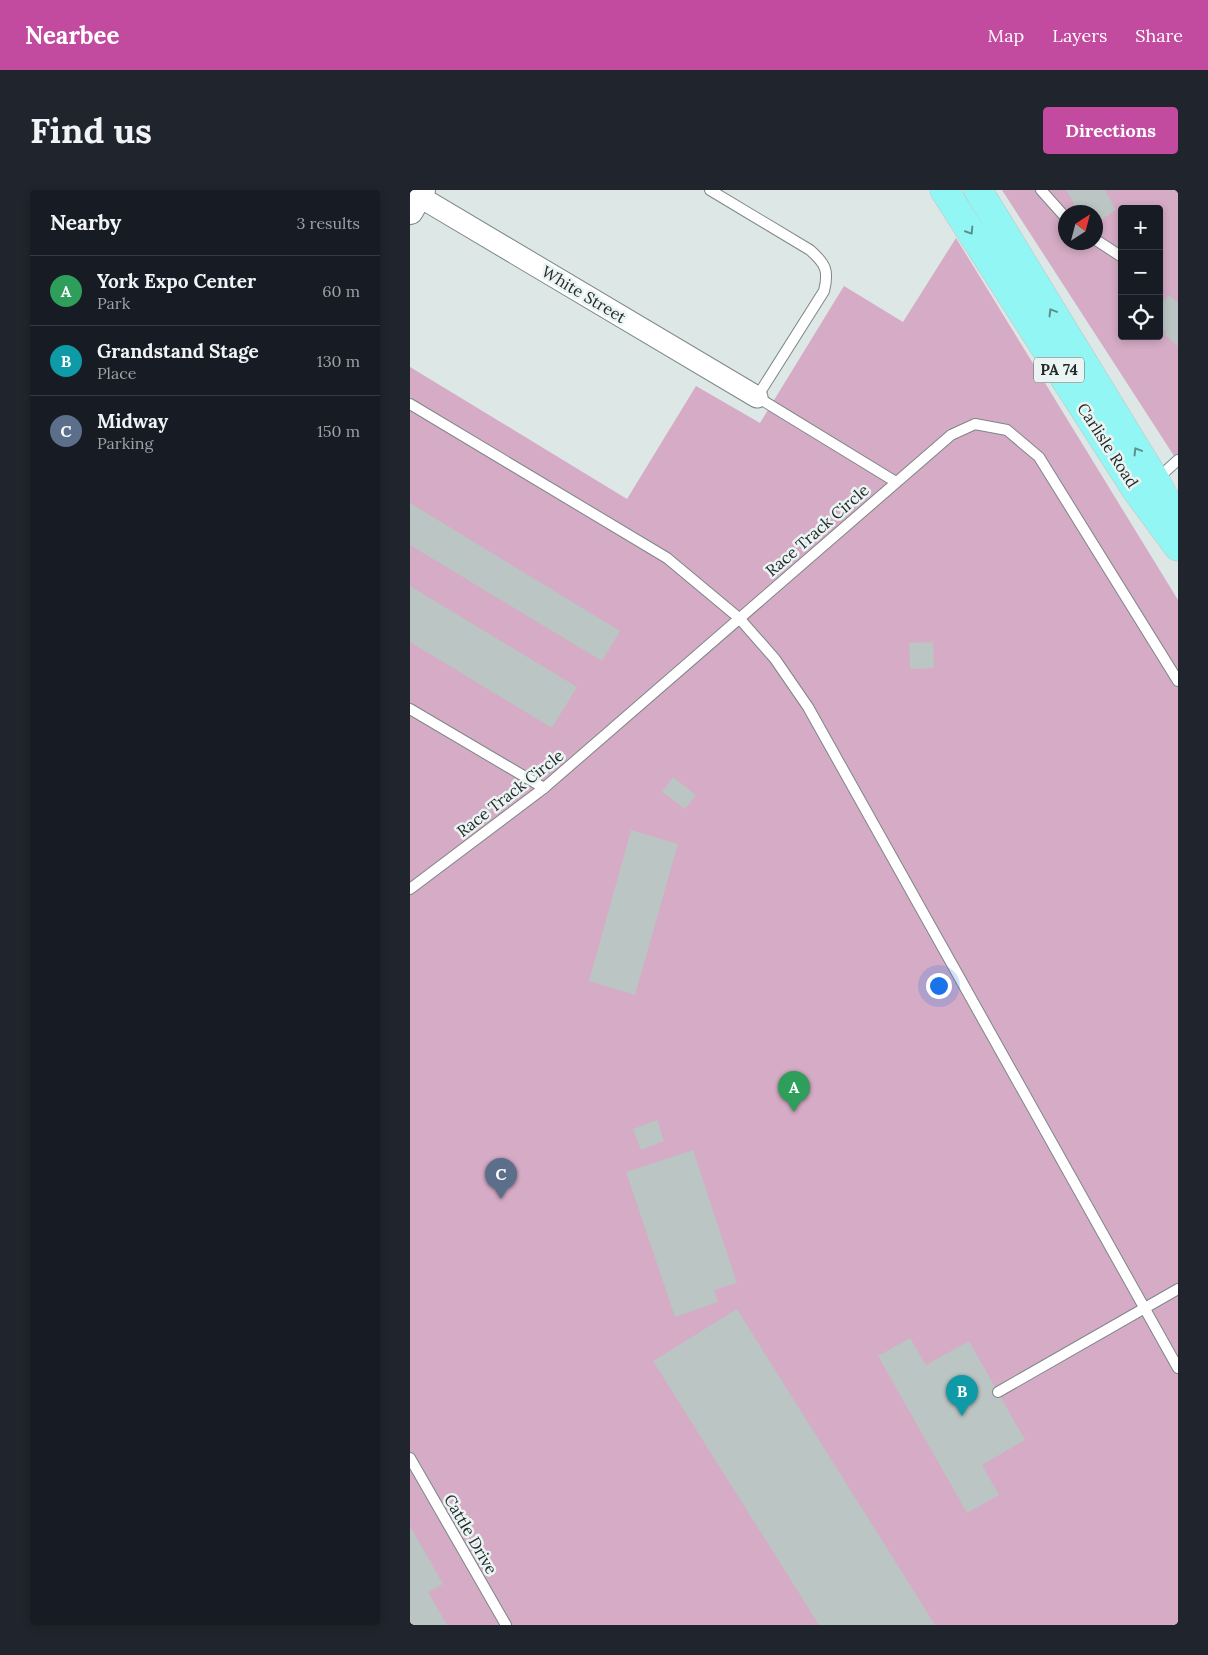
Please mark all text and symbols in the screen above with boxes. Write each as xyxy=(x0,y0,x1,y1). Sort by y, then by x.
text: Nearbee xyxy=(25,20,119,51)
text: Map xyxy=(988,24,1024,47)
text: Layers xyxy=(1052,24,1107,47)
text: Share xyxy=(1135,24,1183,47)
button: Directions xyxy=(1043,107,1178,154)
text: Find us xyxy=(30,108,152,153)
north arrow xyxy=(1058,205,1103,250)
map controls xyxy=(1118,205,1163,340)
button: + xyxy=(1118,205,1163,250)
text: Nearby xyxy=(50,209,121,236)
text: 3 results xyxy=(296,213,360,233)
one-way arrow xyxy=(964,226,974,235)
button: − xyxy=(1118,250,1163,295)
street label: White Street xyxy=(538,261,631,327)
text: York Expo Center xyxy=(97,269,256,293)
text: A xyxy=(61,281,71,301)
text: 60 m xyxy=(322,281,360,301)
text: Park xyxy=(97,293,130,313)
button: locate xyxy=(1118,295,1163,340)
one-way arrow xyxy=(1049,309,1059,318)
text: Grandstand Stage xyxy=(97,339,259,363)
text: B xyxy=(61,351,71,371)
text: 130 m xyxy=(317,351,360,371)
road number: PA 74 xyxy=(1034,358,1084,382)
text: Place xyxy=(97,363,136,383)
street label: Carlisle Road xyxy=(1073,399,1143,491)
text: Midway xyxy=(97,409,168,433)
text: C xyxy=(60,421,72,441)
text: 150 m xyxy=(317,421,360,441)
text: Parking xyxy=(97,433,153,453)
one-way arrow xyxy=(1134,447,1144,456)
street label: Race Track Circle xyxy=(761,480,873,580)
street label: Race Track Circle xyxy=(453,745,568,841)
your location xyxy=(926,973,952,999)
pin: A xyxy=(778,1071,810,1112)
pin: C xyxy=(485,1158,517,1199)
pin: B xyxy=(946,1375,978,1416)
street label: Cattle Drive xyxy=(440,1490,502,1578)

